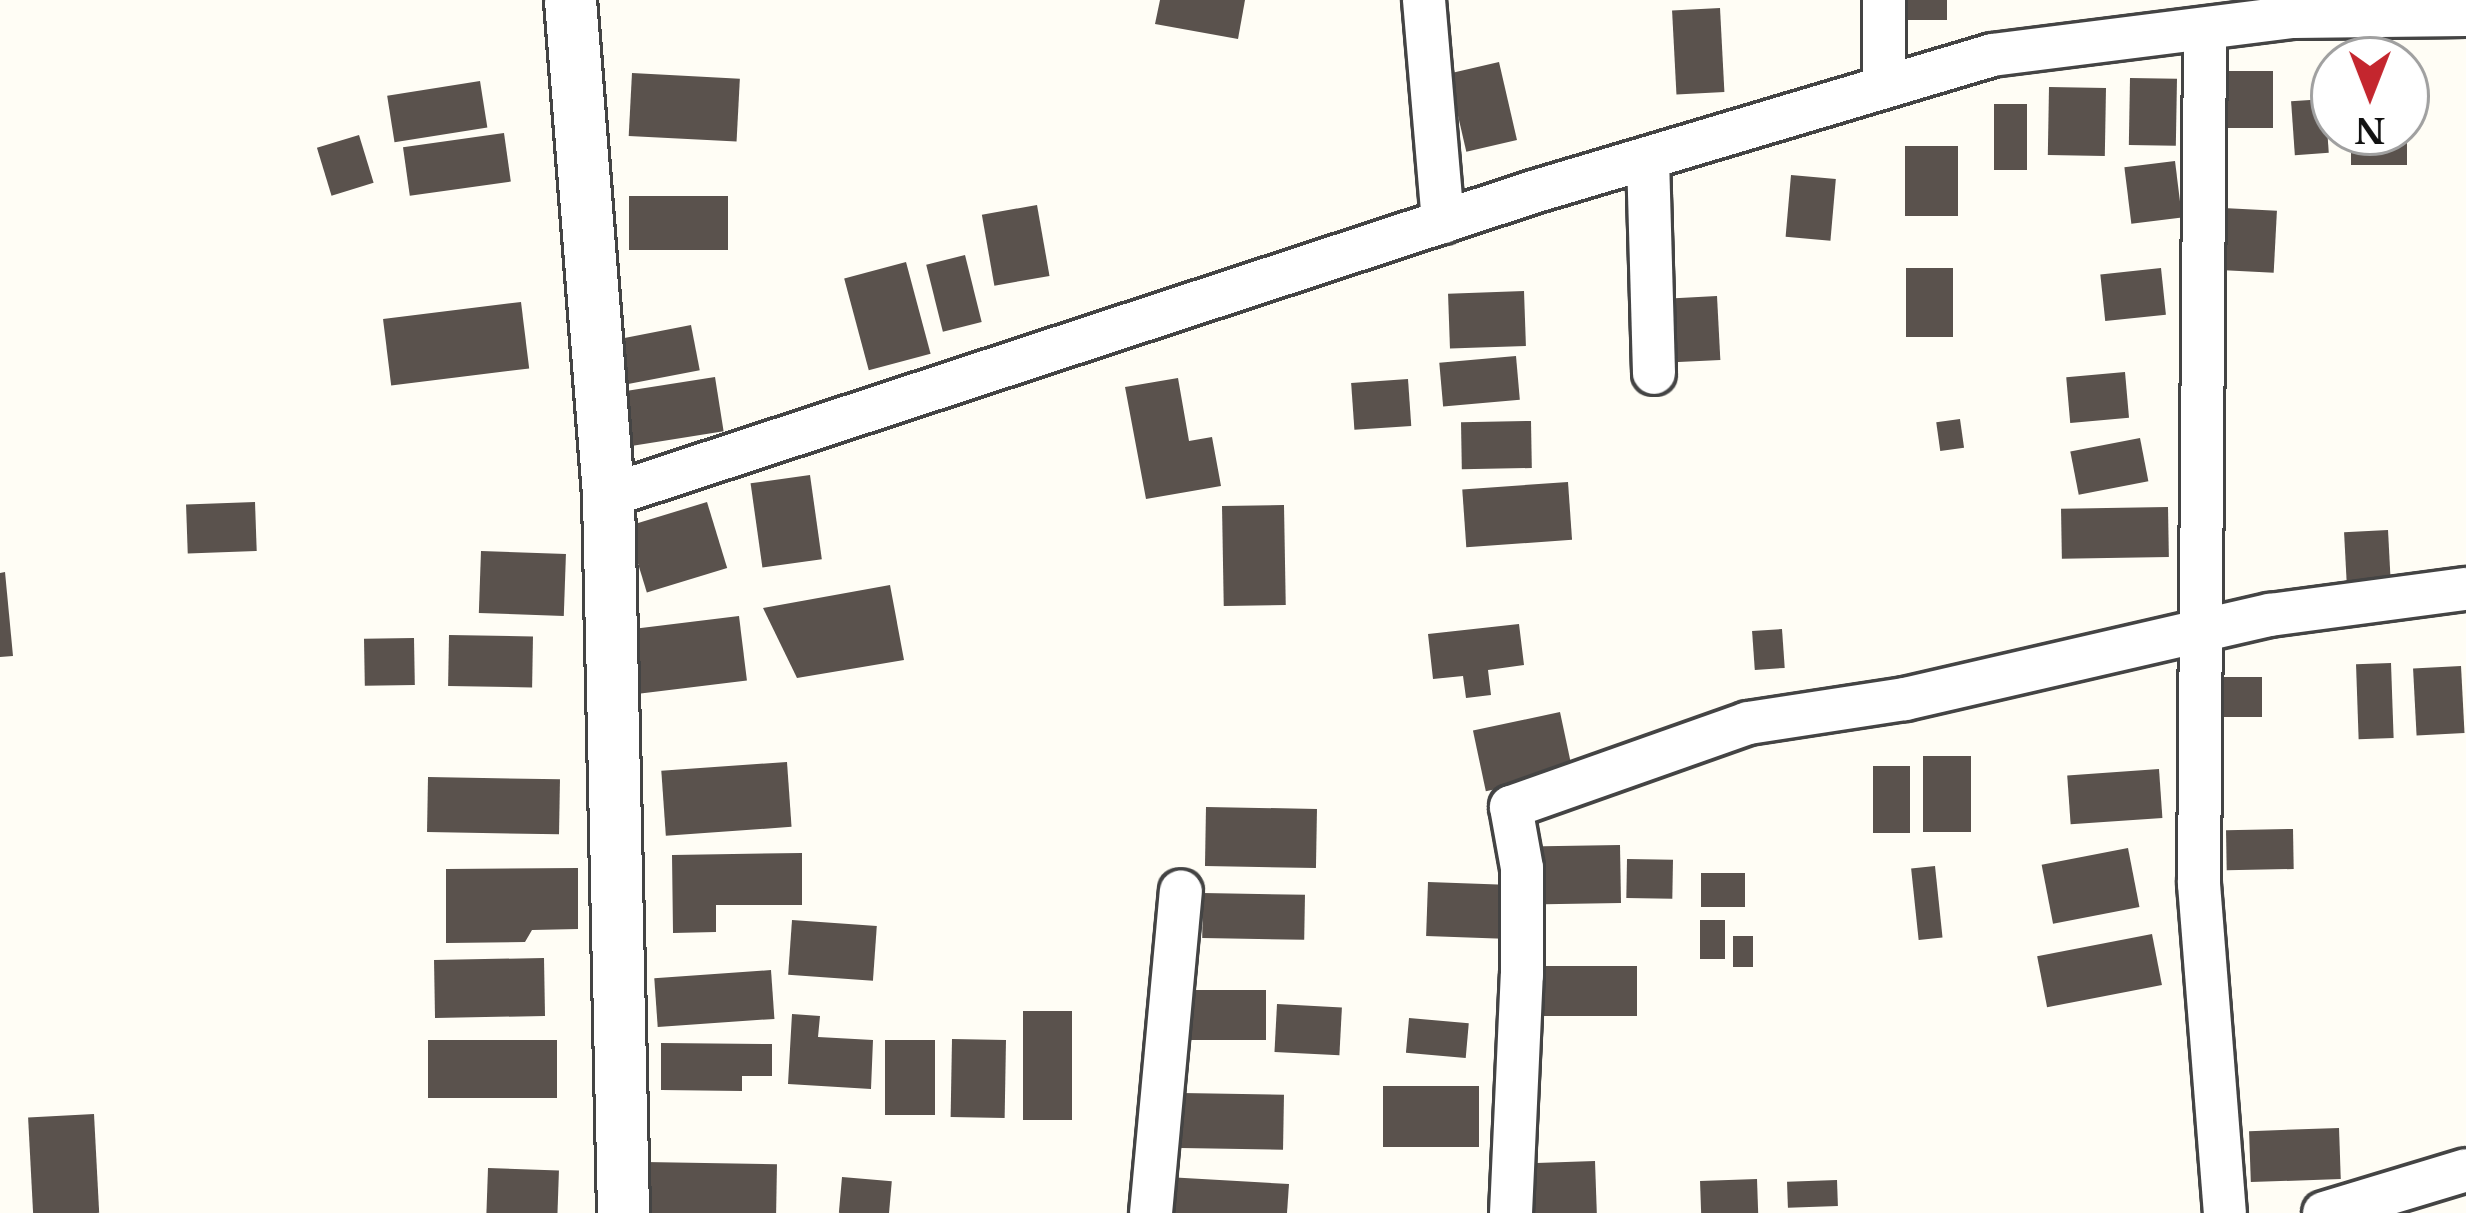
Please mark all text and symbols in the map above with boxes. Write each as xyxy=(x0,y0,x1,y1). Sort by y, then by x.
north arrow xyxy=(2310,36,2430,156)
text: N xyxy=(2354,109,2386,150)

